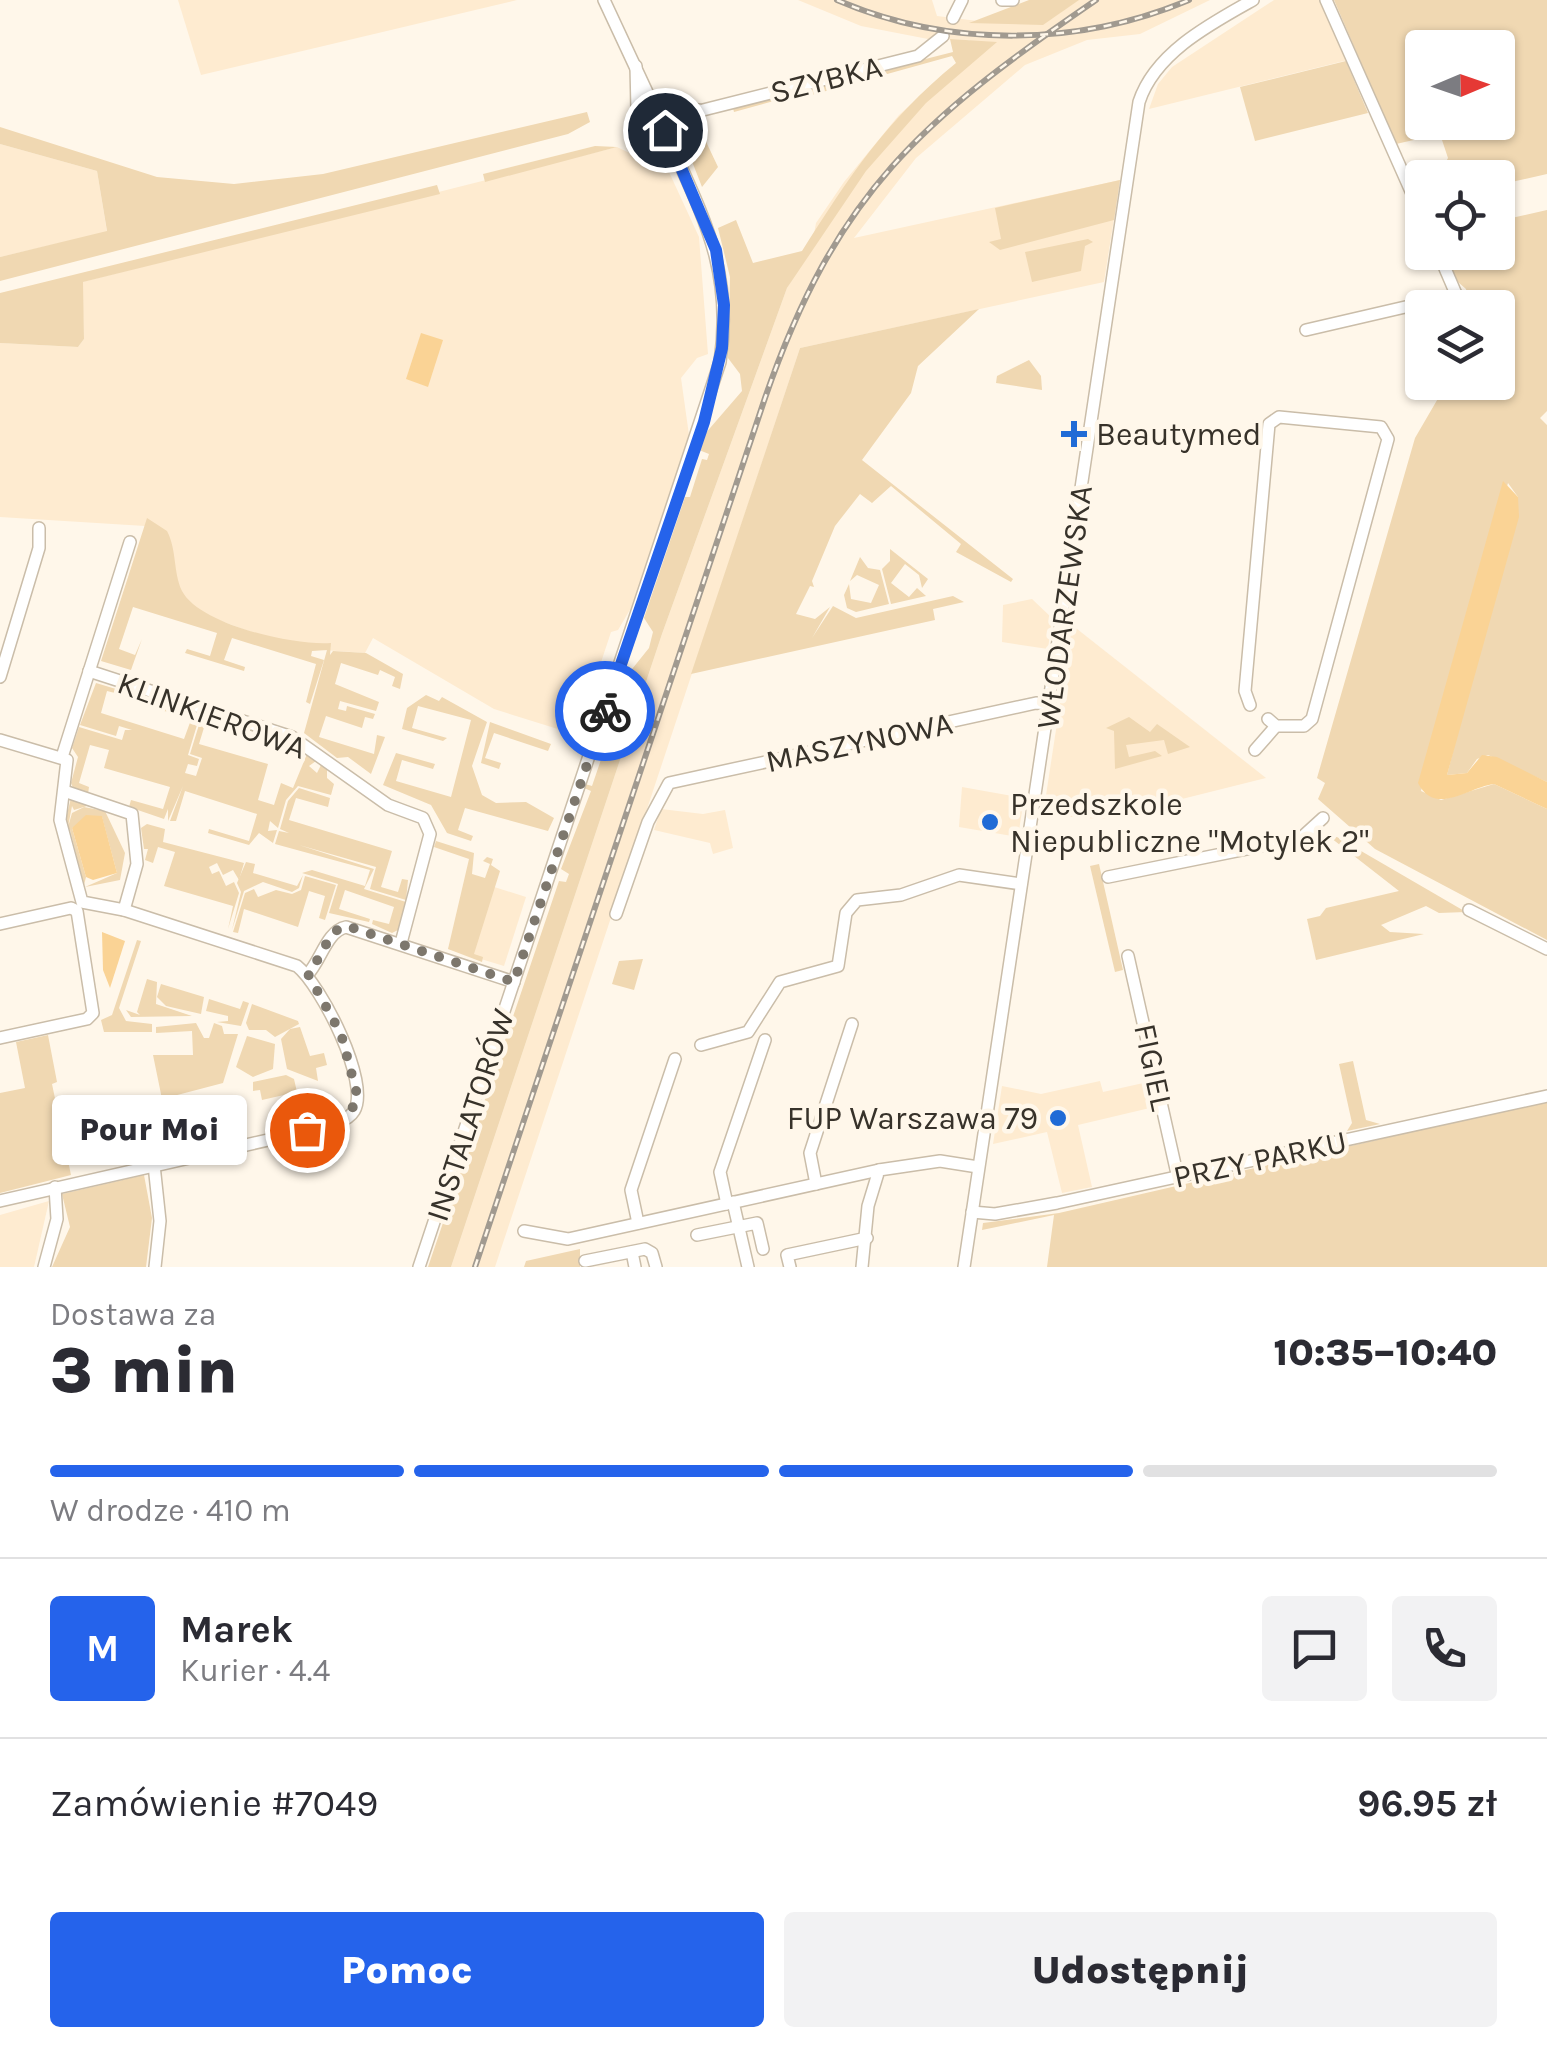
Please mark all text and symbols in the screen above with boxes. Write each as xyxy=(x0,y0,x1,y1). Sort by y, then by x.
north arrow xyxy=(1405,30,1515,140)
map controls xyxy=(1405,30,1515,400)
street label: SZYBKA xyxy=(767,48,886,111)
pin xyxy=(623,88,708,173)
icon: home xyxy=(638,103,693,158)
button: locate xyxy=(1405,160,1515,270)
button: layers xyxy=(1405,290,1515,400)
place label: Beautymed xyxy=(1096,416,1262,453)
marker: Beautymed xyxy=(1061,421,1087,447)
street label: WŁODARZEWSKA xyxy=(1029,483,1100,731)
courier xyxy=(555,661,655,761)
street label: KLINKIEROWA xyxy=(113,664,311,767)
icon: bike xyxy=(578,684,633,739)
street label: MASZYNOWA xyxy=(762,705,956,780)
place label: Przedszkole Niepubliczne "Motylek 2" xyxy=(1010,786,1369,860)
marker: Przedszkole Niepubliczne "Motylek 2" xyxy=(979,811,1001,833)
street label: INSTALATORÓW xyxy=(417,1003,522,1226)
street label: FIGIEL xyxy=(1126,1020,1181,1114)
pin xyxy=(265,1088,350,1173)
callout: Pour Moi xyxy=(52,1095,247,1165)
place label: FUP Warszawa 79 xyxy=(787,1100,1038,1137)
icon: bag xyxy=(280,1103,335,1158)
marker: FUP Warszawa 79 xyxy=(1047,1107,1069,1129)
text: Pour Moi xyxy=(79,1111,220,1148)
street label: PRZY PARKU xyxy=(1170,1123,1350,1196)
text: Dostawa za xyxy=(50,1296,216,1333)
text: 10:35–10:40 xyxy=(1274,1330,1497,1375)
text: 3 min xyxy=(50,1332,238,1408)
text: W drodze · 410 m xyxy=(50,1492,291,1529)
button: chat xyxy=(1262,1596,1367,1701)
button: phone xyxy=(1392,1596,1497,1701)
text: Marek xyxy=(180,1607,293,1652)
text: M xyxy=(86,1626,119,1671)
text: Kurier · 4.4 xyxy=(180,1652,330,1689)
text: Zamówienie #7049 xyxy=(50,1781,378,1826)
text: 96.95 zł xyxy=(1357,1781,1497,1826)
button: Pomoc xyxy=(50,1912,764,2027)
button: Udostępnij xyxy=(784,1912,1497,2027)

